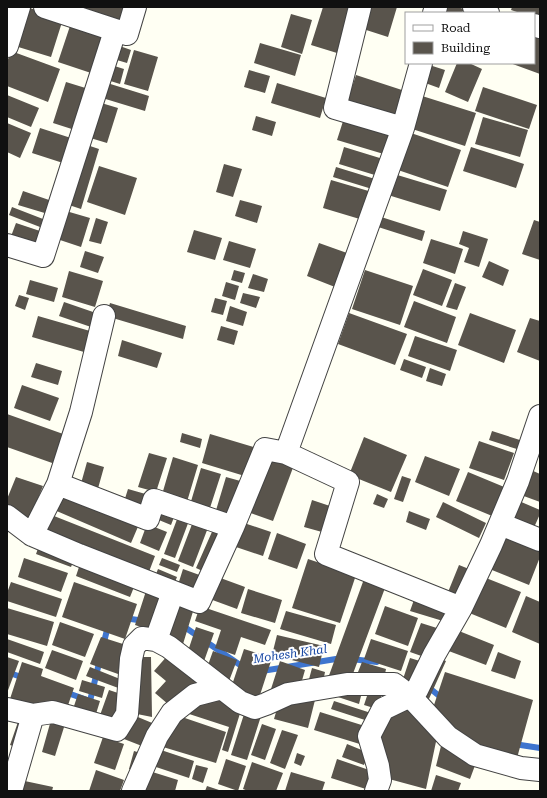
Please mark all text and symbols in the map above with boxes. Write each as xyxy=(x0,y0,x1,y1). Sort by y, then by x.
legend xyxy=(405,12,535,64)
text: Road xyxy=(441,21,471,35)
text: Building xyxy=(441,41,490,55)
water label: Mohesh Khal xyxy=(251,642,328,666)

